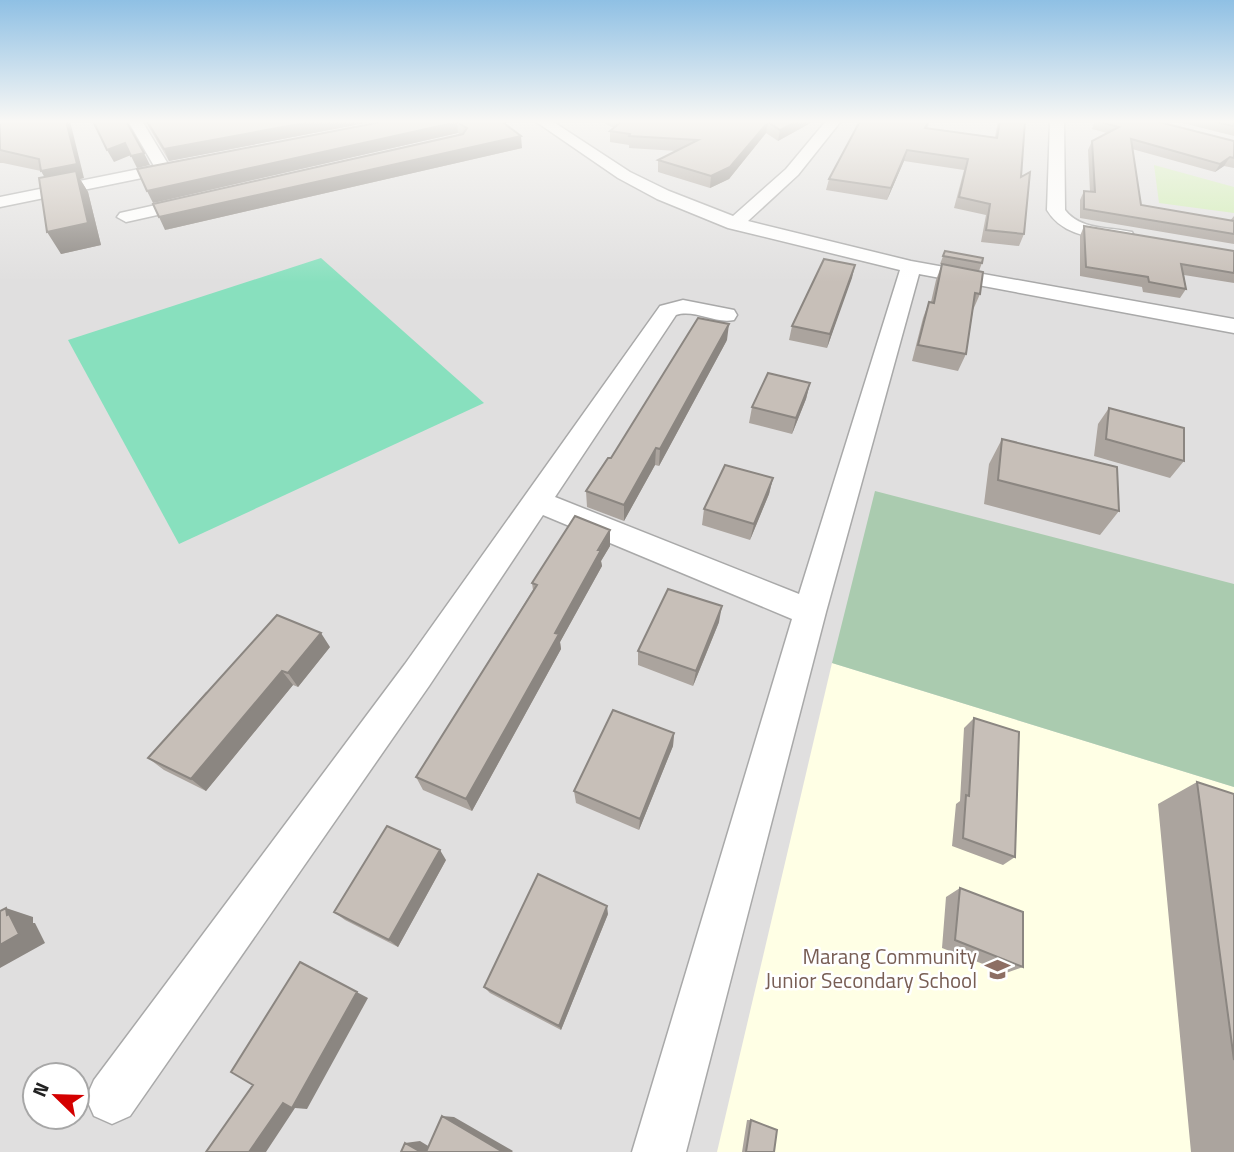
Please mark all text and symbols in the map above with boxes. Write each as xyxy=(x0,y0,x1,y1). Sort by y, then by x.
place label: Marang Community Junior Secondary School xyxy=(765,940,977,996)
school or university icon: Marang Community Junior Secondary School xyxy=(983,955,1011,983)
north arrow xyxy=(21,1061,91,1131)
text: N xyxy=(24,1077,56,1101)

